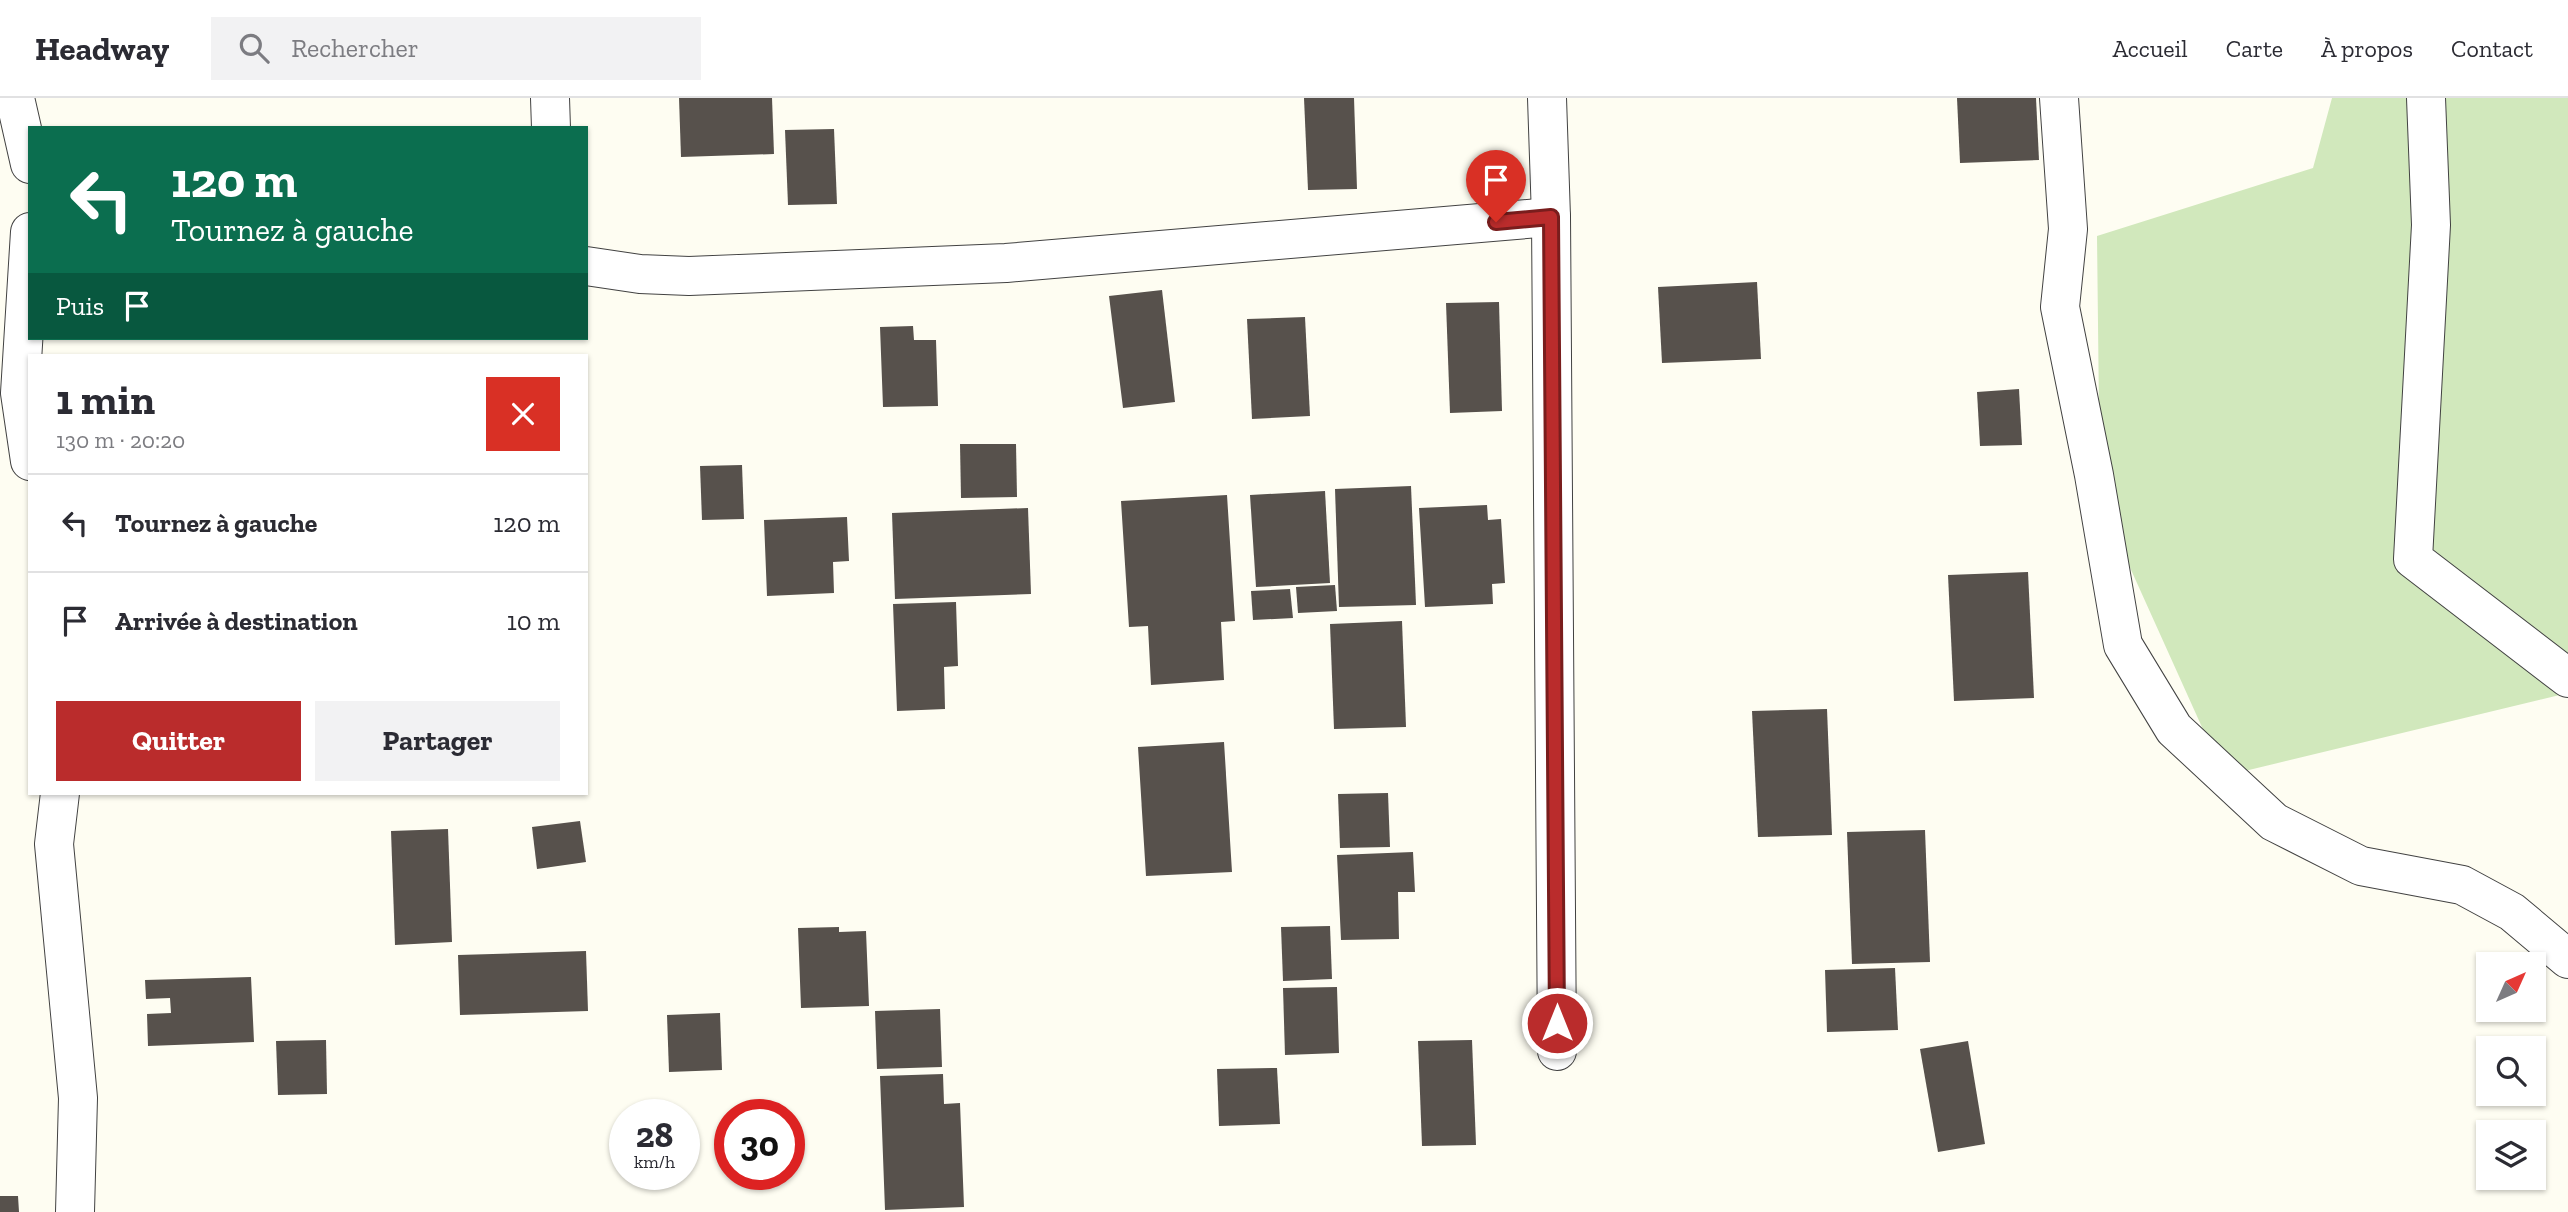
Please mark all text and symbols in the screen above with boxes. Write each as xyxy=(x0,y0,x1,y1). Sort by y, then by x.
search box xyxy=(211,17,701,80)
text: Headway xyxy=(35,29,169,68)
icon: search xyxy=(235,29,273,67)
text: Rechercher xyxy=(291,32,419,64)
text: Accueil xyxy=(2112,34,2188,63)
text: Carte xyxy=(2226,34,2283,63)
text: À propos xyxy=(2321,34,2413,63)
text: Contact xyxy=(2451,34,2533,63)
pin xyxy=(1466,150,1526,222)
text: 120 m xyxy=(171,151,297,210)
icon: left xyxy=(56,154,147,245)
icon: arrive xyxy=(1477,161,1515,199)
text: Tournez à gauche xyxy=(171,211,414,249)
icon: arrive xyxy=(118,287,156,325)
text: Puis xyxy=(56,290,104,322)
text: 1 min xyxy=(56,374,155,425)
button: close xyxy=(486,377,560,451)
text: 130 m · 20:20 xyxy=(56,426,185,454)
icon: left xyxy=(56,504,94,542)
text: Tournez à gauche xyxy=(115,507,317,539)
text: 120 m xyxy=(493,507,560,539)
icon: arrive xyxy=(56,602,94,640)
text: Arrivée à destination xyxy=(115,605,358,637)
text: 10 m xyxy=(507,605,560,637)
button: Quitter xyxy=(56,701,301,781)
button: Partager xyxy=(315,701,560,781)
north arrow xyxy=(2476,952,2546,1022)
map controls xyxy=(2476,952,2546,1190)
position arrow xyxy=(1520,986,1594,1060)
button: search xyxy=(2476,1036,2546,1106)
speed limit sign: 30 xyxy=(714,1099,805,1190)
text: 28 xyxy=(636,1114,673,1156)
button: layers xyxy=(2476,1120,2546,1190)
text: km/h xyxy=(634,1151,675,1173)

